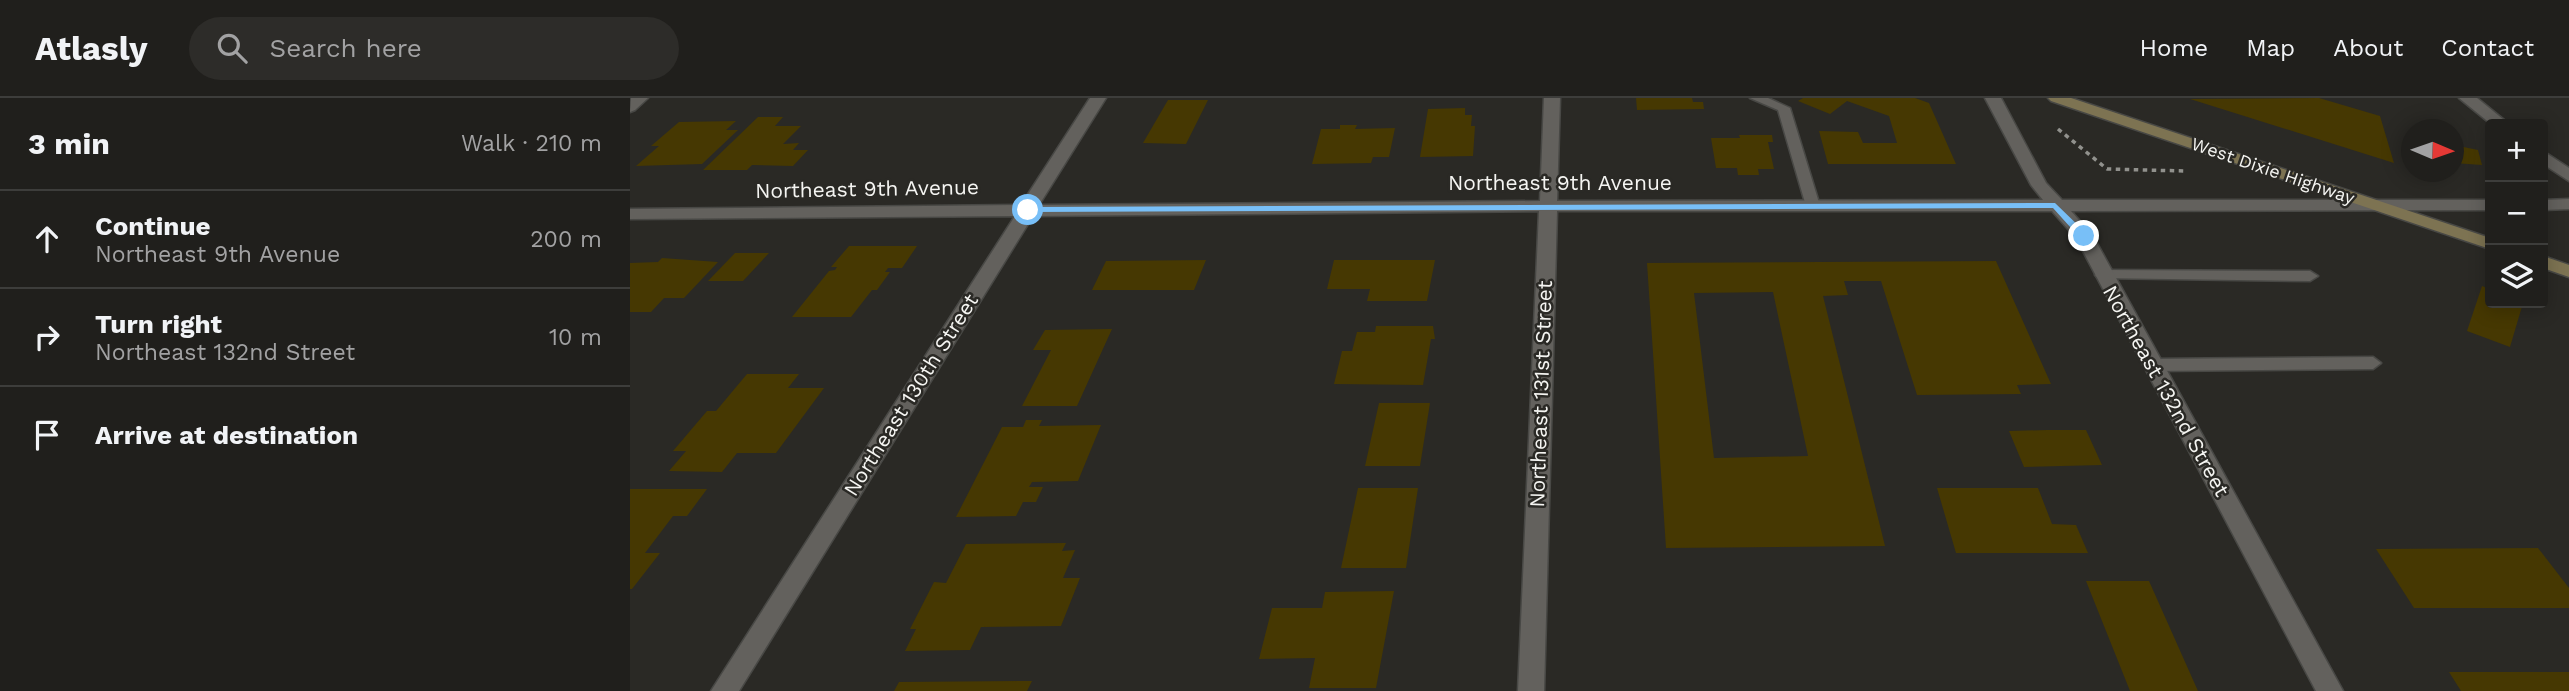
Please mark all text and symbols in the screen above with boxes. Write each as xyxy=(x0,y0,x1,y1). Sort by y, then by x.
search box xyxy=(189,17,679,80)
text: Atlasly xyxy=(35,29,147,68)
icon: search xyxy=(213,29,251,67)
text: Search here xyxy=(269,33,422,63)
text: Home xyxy=(2140,34,2208,62)
text: Map xyxy=(2246,34,2295,62)
text: About xyxy=(2333,34,2403,62)
text: Contact xyxy=(2441,34,2534,62)
north arrow xyxy=(2401,119,2464,182)
map controls xyxy=(2485,119,2548,308)
button: + xyxy=(2485,119,2548,182)
text: 3 min xyxy=(28,126,110,161)
text: Walk · 210 m xyxy=(461,130,602,157)
street label: West Dixie Highway xyxy=(2189,133,2358,209)
street label: Northeast 9th Avenue xyxy=(1448,170,1672,195)
street label: Northeast 9th Avenue xyxy=(755,174,979,203)
button: − xyxy=(2485,182,2548,245)
route start xyxy=(1012,194,1043,225)
text: Continue xyxy=(95,211,211,241)
icon: ahead xyxy=(28,220,66,258)
route end xyxy=(2068,220,2099,251)
text: 200 m xyxy=(530,226,602,253)
text: Northeast 9th Avenue xyxy=(95,241,340,268)
button: layers xyxy=(2485,245,2548,308)
street label: Northeast 131st Street xyxy=(1524,280,1557,508)
street label: Northeast 132nd Street xyxy=(2098,281,2235,501)
street label: Northeast 130th Street xyxy=(838,289,983,501)
text: Turn right xyxy=(95,309,222,339)
icon: right xyxy=(28,318,66,356)
text: 10 m xyxy=(549,324,602,351)
text: Northeast 132nd Street xyxy=(95,339,355,366)
icon: arrive xyxy=(28,416,66,454)
text: Arrive at destination xyxy=(95,420,358,450)

